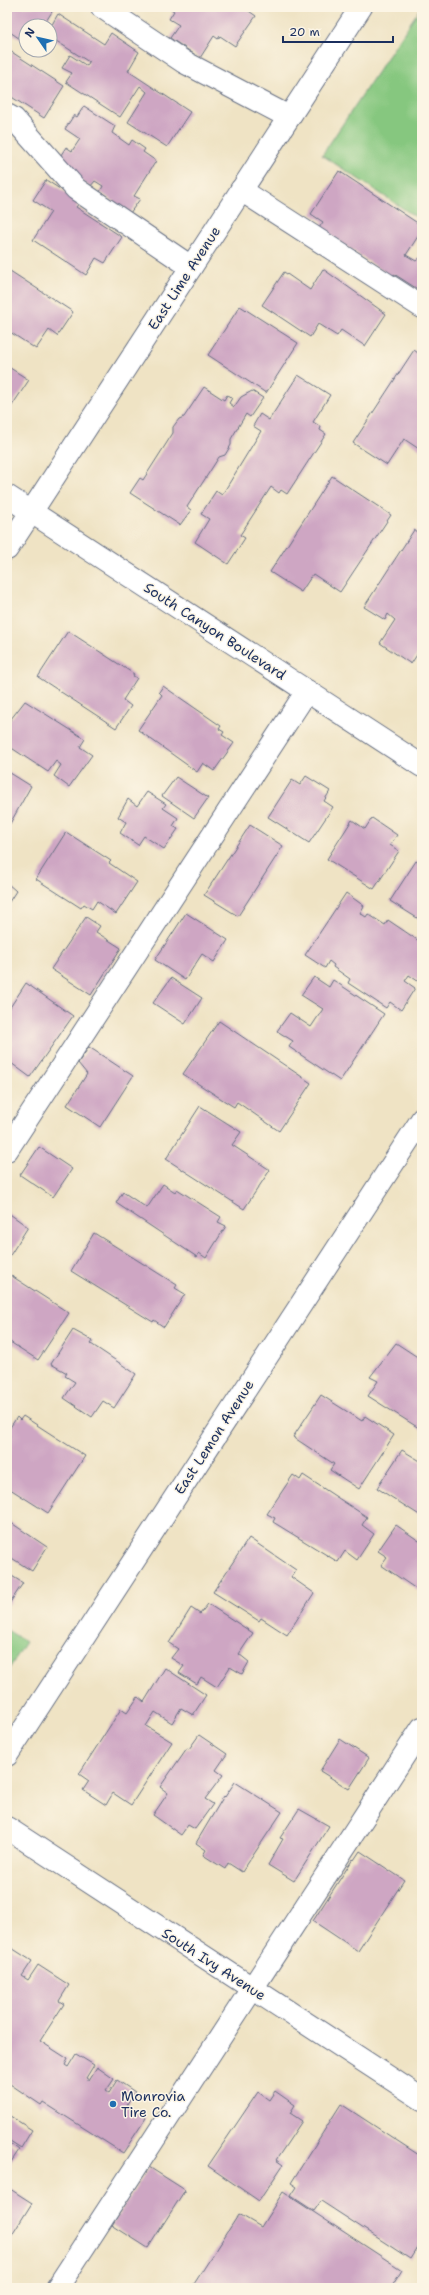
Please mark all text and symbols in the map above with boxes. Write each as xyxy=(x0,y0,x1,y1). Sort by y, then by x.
north arrow xyxy=(18,18,58,58)
scale bar xyxy=(283,18,393,44)
text: 20 m xyxy=(289,24,320,40)
text: N xyxy=(21,25,39,40)
street label: East Lime Avenue xyxy=(144,223,224,333)
street label: South Canyon Boulevard xyxy=(140,578,290,684)
street label: East Lemon Avenue xyxy=(170,1376,258,1498)
street label: South Ivy Avenue xyxy=(159,1924,269,2004)
place label: Monrovia Tire Co. xyxy=(121,2087,186,2121)
marker: Monrovia Tire Co. xyxy=(108,2099,118,2109)

